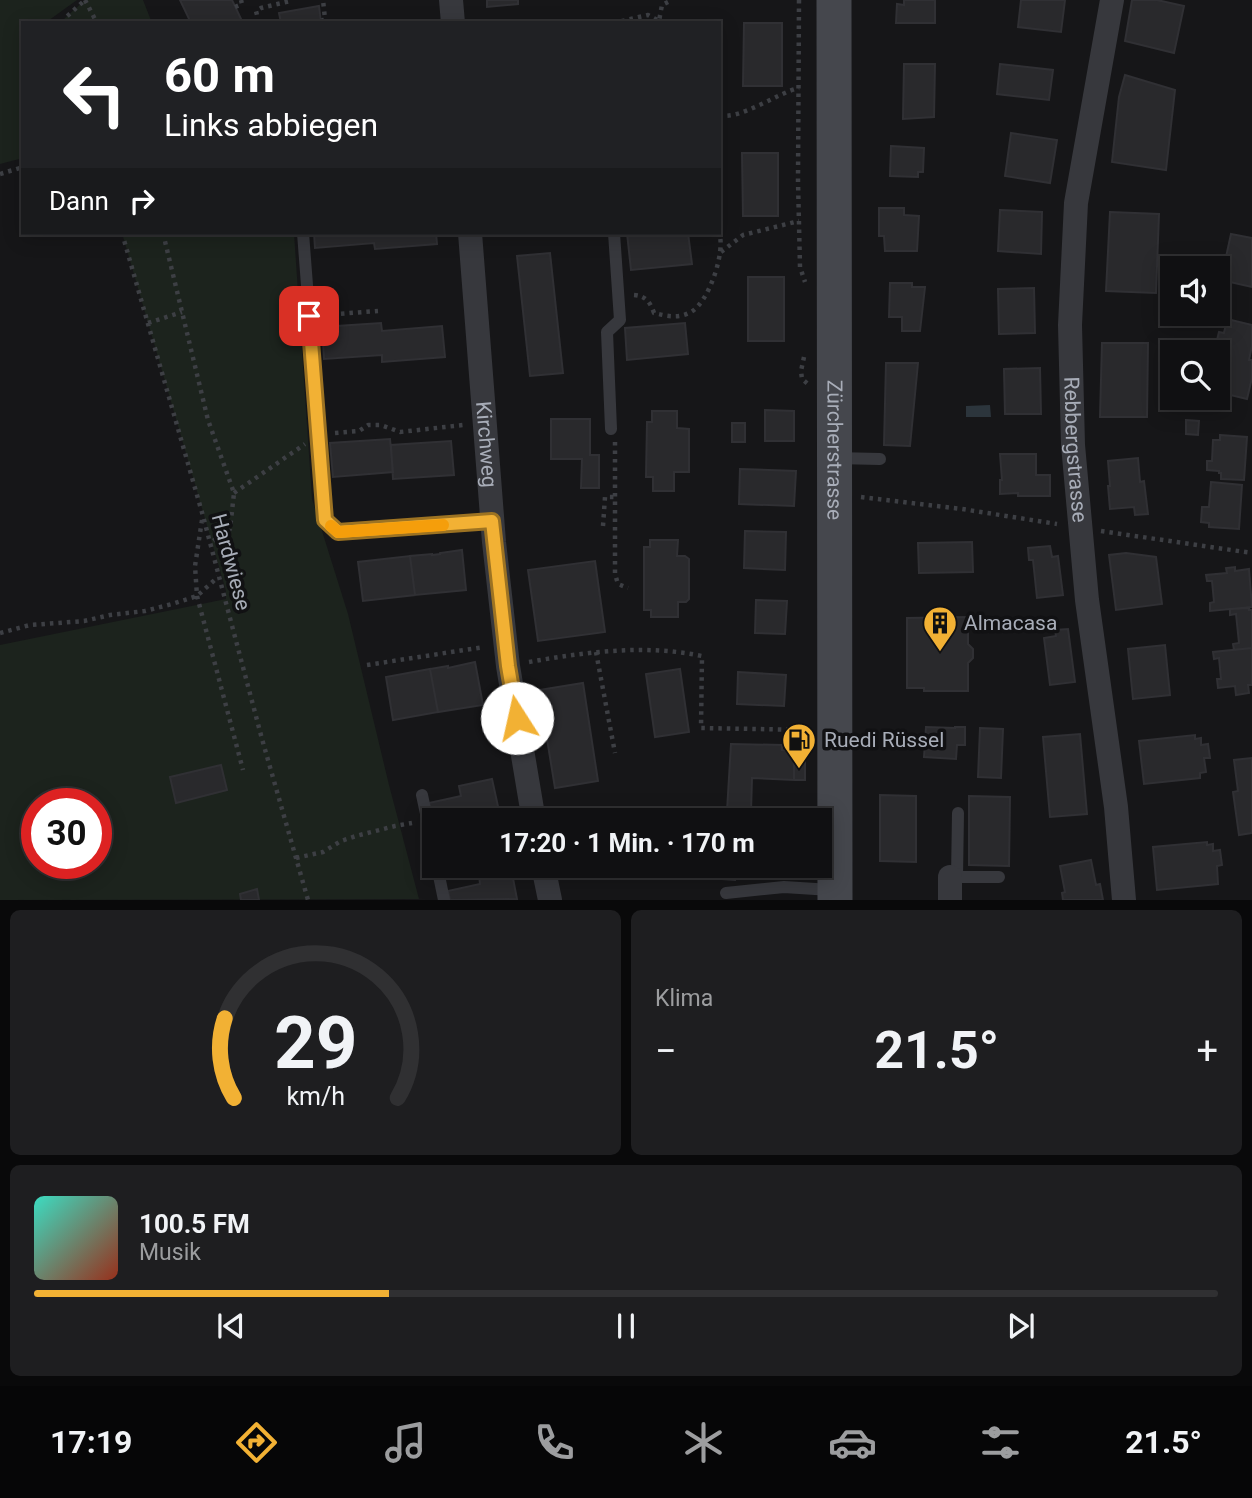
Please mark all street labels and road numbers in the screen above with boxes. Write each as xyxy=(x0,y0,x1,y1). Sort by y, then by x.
street label: Rebbergstrasse xyxy=(1059,376,1092,524)
street label: Zürcherstrasse xyxy=(822,380,847,520)
street label: Kirchweg xyxy=(471,400,502,488)
street label: Hardwiese xyxy=(207,511,255,613)

